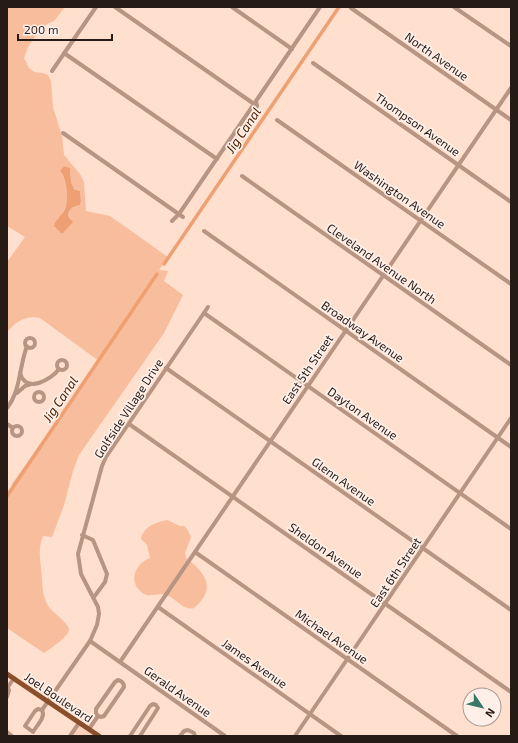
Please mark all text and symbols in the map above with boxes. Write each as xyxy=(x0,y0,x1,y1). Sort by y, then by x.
scale bar xyxy=(18,16,112,42)
text: 200 m xyxy=(24,22,58,36)
street label: North Avenue xyxy=(403,29,471,83)
street label: Thompson Avenue xyxy=(373,89,463,159)
water label: Jig Canal xyxy=(221,104,264,157)
street label: Washington Avenue xyxy=(352,157,448,231)
street label: Cleveland Avenue North xyxy=(325,220,439,306)
street label: Broadway Avenue xyxy=(319,297,407,365)
street label: East 5th Street xyxy=(279,331,336,406)
street label: Golfside Village Drive xyxy=(91,356,165,460)
water label: Jig Canal xyxy=(38,373,81,426)
street label: Dayton Avenue xyxy=(325,384,401,442)
street label: Glenn Avenue xyxy=(310,454,378,508)
street label: Sheldon Avenue xyxy=(286,519,366,581)
street label: East 6th Street xyxy=(367,534,424,610)
street label: Michael Avenue xyxy=(293,606,371,666)
street label: James Avenue xyxy=(220,635,290,691)
street label: Gerald Avenue xyxy=(142,663,214,719)
street label: Joel Boulevard xyxy=(22,669,96,725)
north arrow xyxy=(462,687,502,727)
text: N xyxy=(483,706,498,720)

